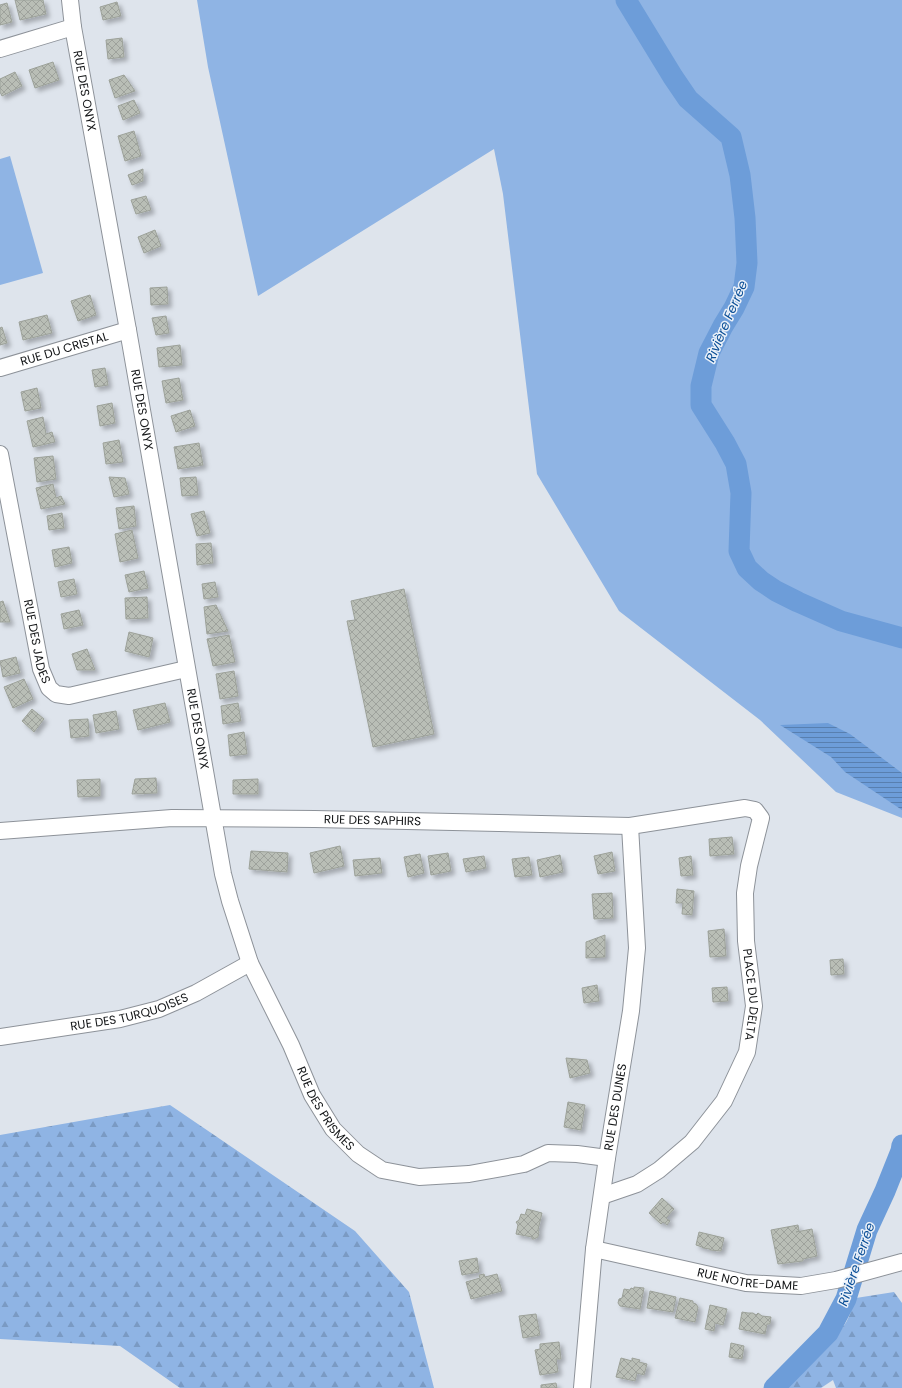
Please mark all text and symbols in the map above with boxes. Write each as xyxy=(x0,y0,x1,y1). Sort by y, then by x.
street label: RUE DES ONYX xyxy=(69,49,101,133)
water label: Rivière Ferrée xyxy=(701,277,752,365)
street label: RUE DU CRISTAL xyxy=(18,327,110,370)
street label: RUE DES ONYX xyxy=(127,368,158,451)
street label: RUE DES JADES xyxy=(20,598,55,686)
street label: RUE DES ONYX xyxy=(183,687,214,771)
street label: RUE DES SAPHIRS xyxy=(324,810,421,829)
street label: PLACE DU DELTA xyxy=(739,947,763,1042)
street label: RUE DES TURQUOISES xyxy=(69,988,191,1034)
street label: RUE DES DUNES xyxy=(599,1062,630,1152)
street label: RUE DES PRISMES xyxy=(293,1064,359,1154)
water label: Rivière Ferrée xyxy=(833,1220,880,1308)
street label: RUE NOTRE-DAME xyxy=(696,1263,799,1294)

